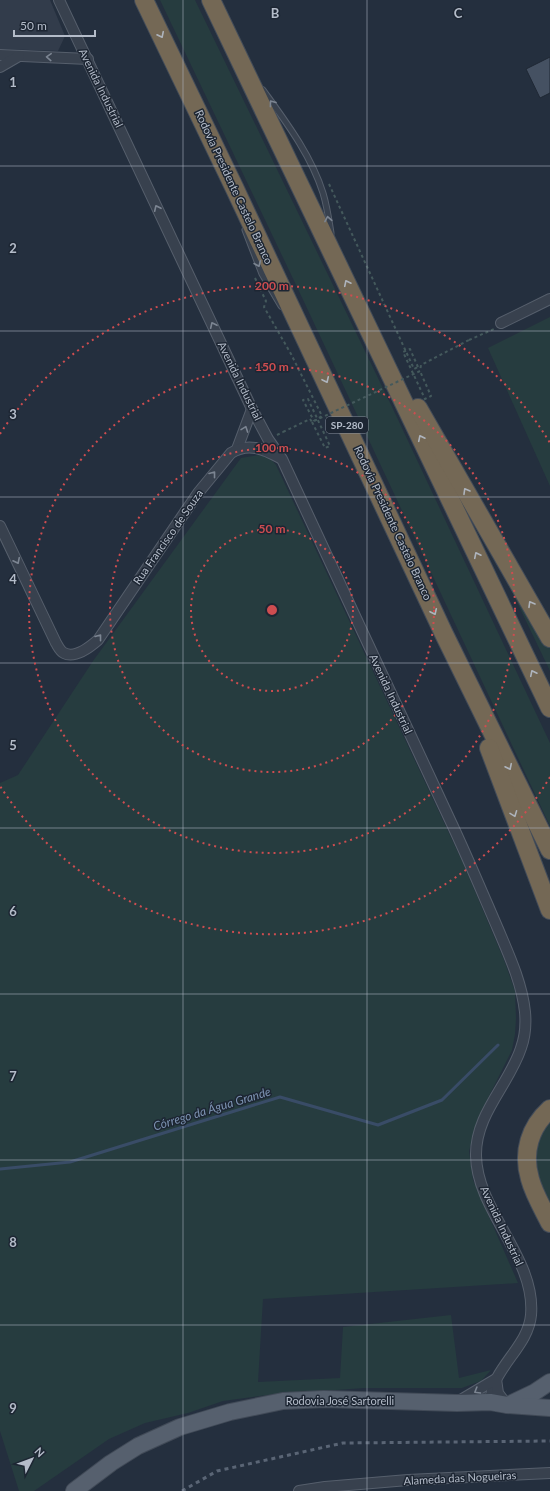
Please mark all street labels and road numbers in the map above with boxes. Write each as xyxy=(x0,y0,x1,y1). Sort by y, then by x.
street label: Avenida Industrial xyxy=(77,46,126,129)
street label: Rodovia Presidente Castelo Branco xyxy=(193,108,276,266)
street label: Avenida Industrial xyxy=(216,339,265,422)
road number: SP-280 xyxy=(326,417,368,433)
street label: Rodovia Presidente Castelo Branco xyxy=(352,444,435,602)
street label: Rua Francisco de Souza xyxy=(130,487,205,587)
street label: Avenida Industrial xyxy=(367,652,416,736)
street label: Avenida Industrial xyxy=(478,1184,527,1268)
street label: Rodovia José Sartorelli xyxy=(286,1394,395,1407)
street label: Alameda das Nogueiras xyxy=(403,1468,517,1487)

